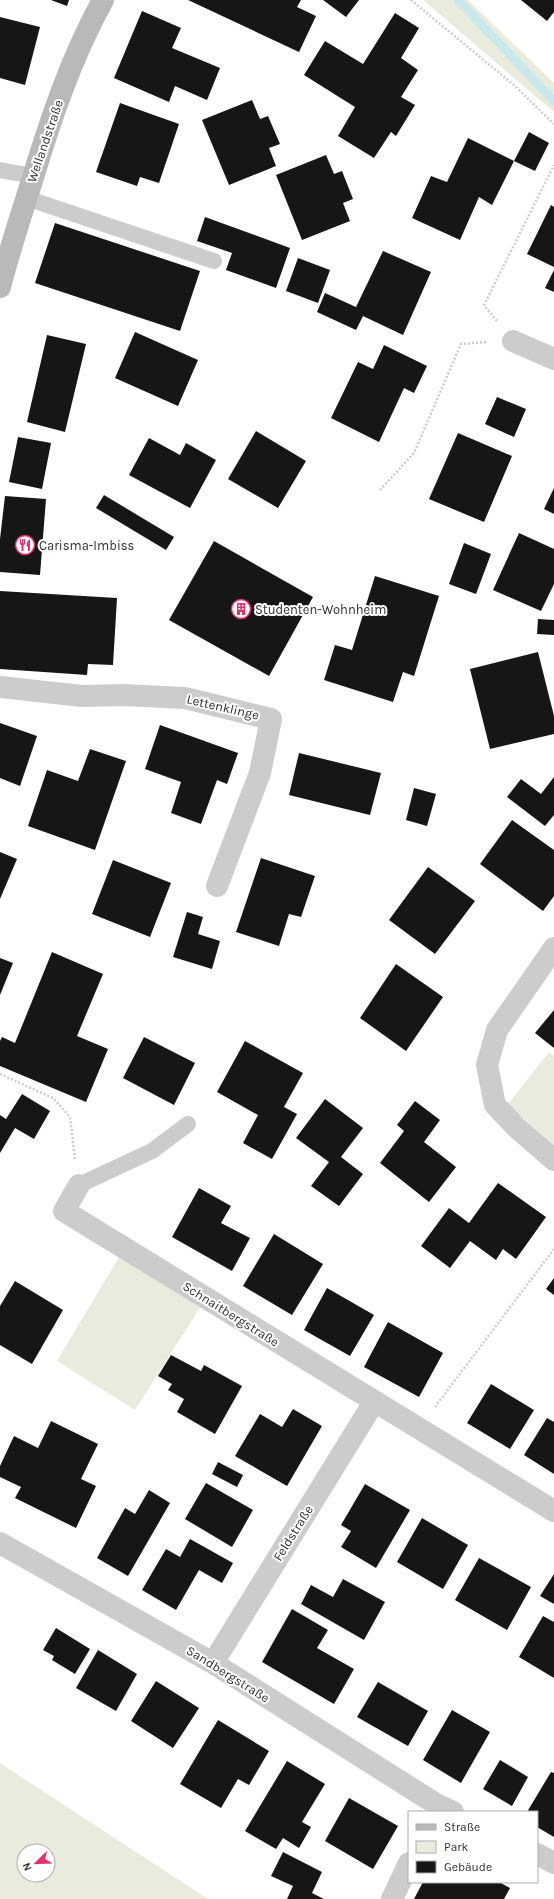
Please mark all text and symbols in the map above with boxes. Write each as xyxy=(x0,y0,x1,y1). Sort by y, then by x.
street label: Wellandstraße xyxy=(24,98,66,184)
restaurant icon: Carisma-Imbiss xyxy=(14,534,36,556)
place label: Carisma-Imbiss xyxy=(39,538,135,553)
building icon: Studenten-Wohnheim xyxy=(230,598,252,620)
place label: Studenten-Wohnheim xyxy=(255,602,386,617)
street label: Lettenklinge xyxy=(185,691,261,723)
street label: Schnaitbergstraße xyxy=(180,1278,282,1350)
street label: Feldstraße xyxy=(270,1502,316,1564)
street label: Sandbergstraße xyxy=(184,1642,273,1706)
legend xyxy=(408,1811,538,1883)
text: Straße xyxy=(444,1820,480,1834)
text: Park xyxy=(444,1840,469,1854)
north arrow xyxy=(16,1843,56,1883)
text: Gebäude xyxy=(444,1860,492,1874)
text: N xyxy=(20,1861,35,1873)

